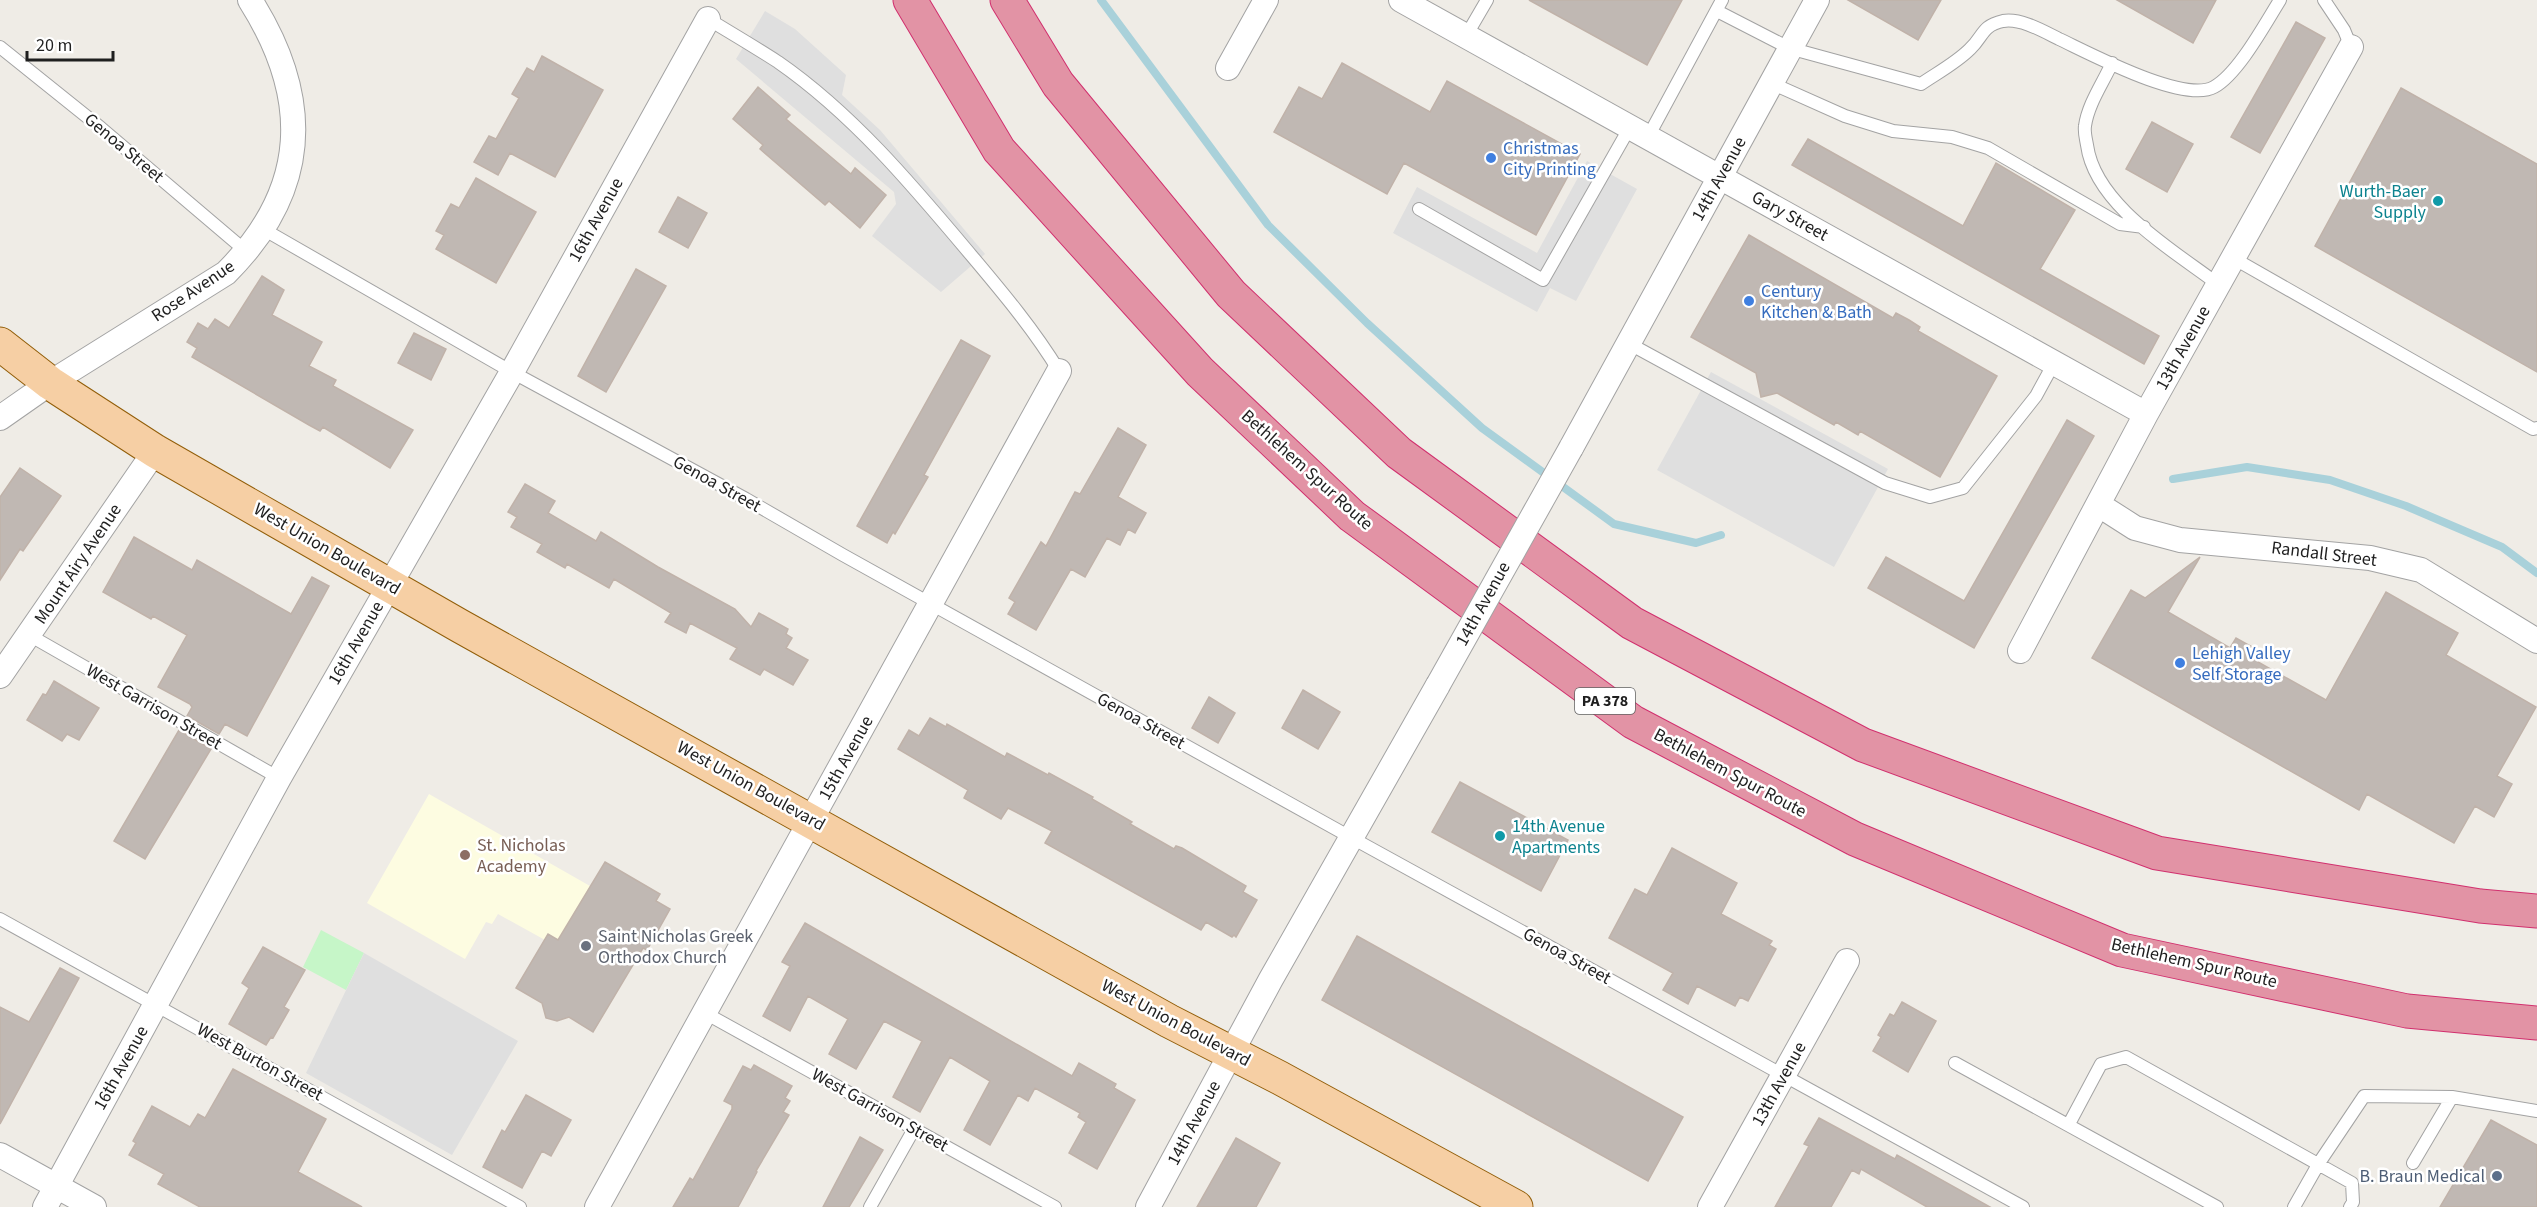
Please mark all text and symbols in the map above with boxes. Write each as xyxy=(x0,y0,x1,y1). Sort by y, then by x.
scale bar xyxy=(27,24,112,62)
text: 20 m xyxy=(36,33,72,58)
street label: Genoa Street xyxy=(79,107,169,189)
street label: 14th Avenue xyxy=(1686,132,1752,226)
place label: Christmas City Printing xyxy=(1503,136,1596,182)
marker: Christmas City Printing xyxy=(1484,151,1498,165)
street label: 16th Avenue xyxy=(563,173,629,267)
place label: Wurth-Baer Supply xyxy=(2340,179,2427,225)
street label: Gary Street xyxy=(1747,185,1833,247)
marker: Wurth-Baer Supply xyxy=(2431,194,2445,208)
street label: Rose Avenue xyxy=(146,254,240,328)
place label: Century Kitchen & Bath xyxy=(1761,279,1872,325)
marker: Century Kitchen & Bath xyxy=(1742,294,1756,308)
street label: 13th Avenue xyxy=(2150,301,2216,395)
street label: Bethlehem Spur Route xyxy=(1236,404,1378,536)
street label: Genoa Street xyxy=(668,450,766,518)
street label: West Union Boulevard xyxy=(249,497,405,601)
street label: Mount Airy Avenue xyxy=(28,499,128,629)
street label: Randall Street xyxy=(2270,535,2378,573)
street label: 14th Avenue xyxy=(1450,557,1516,651)
street label: 16th Avenue xyxy=(322,596,390,689)
place label: Lehigh Valley Self Storage xyxy=(2192,641,2291,687)
marker: Lehigh Valley Self Storage xyxy=(2173,656,2187,670)
street label: West Garrison Street xyxy=(82,658,226,756)
street label: Genoa Street xyxy=(1092,687,1190,755)
road number: PA 378 xyxy=(1575,688,1635,714)
street label: 15th Avenue xyxy=(813,711,879,805)
street label: Bethlehem Spur Route xyxy=(1649,722,1811,824)
street label: West Union Boulevard xyxy=(672,735,830,837)
place label: 14th Avenue Apartments xyxy=(1512,814,1605,860)
marker: 14th Avenue Apartments xyxy=(1493,829,1507,843)
place label: St. Nicholas Academy xyxy=(477,833,566,879)
marker: St. Nicholas Academy xyxy=(458,848,472,862)
street label: Genoa Street xyxy=(1518,922,1616,990)
place label: Saint Nicholas Greek Orthodox Church xyxy=(598,924,753,970)
street label: Bethlehem Spur Route xyxy=(2109,932,2279,994)
marker: Saint Nicholas Greek Orthodox Church xyxy=(579,939,593,953)
street label: West Union Boulevard xyxy=(1097,973,1255,1073)
street label: West Burton Street xyxy=(192,1017,328,1107)
street label: 16th Avenue xyxy=(88,1021,154,1115)
street label: 13th Avenue xyxy=(1746,1037,1812,1131)
street label: West Garrison Street xyxy=(807,1062,953,1158)
street label: 14th Avenue xyxy=(1161,1076,1227,1170)
place label: B. Braun Medical xyxy=(2359,1164,2485,1189)
marker: B. Braun Medical xyxy=(2490,1169,2504,1183)

